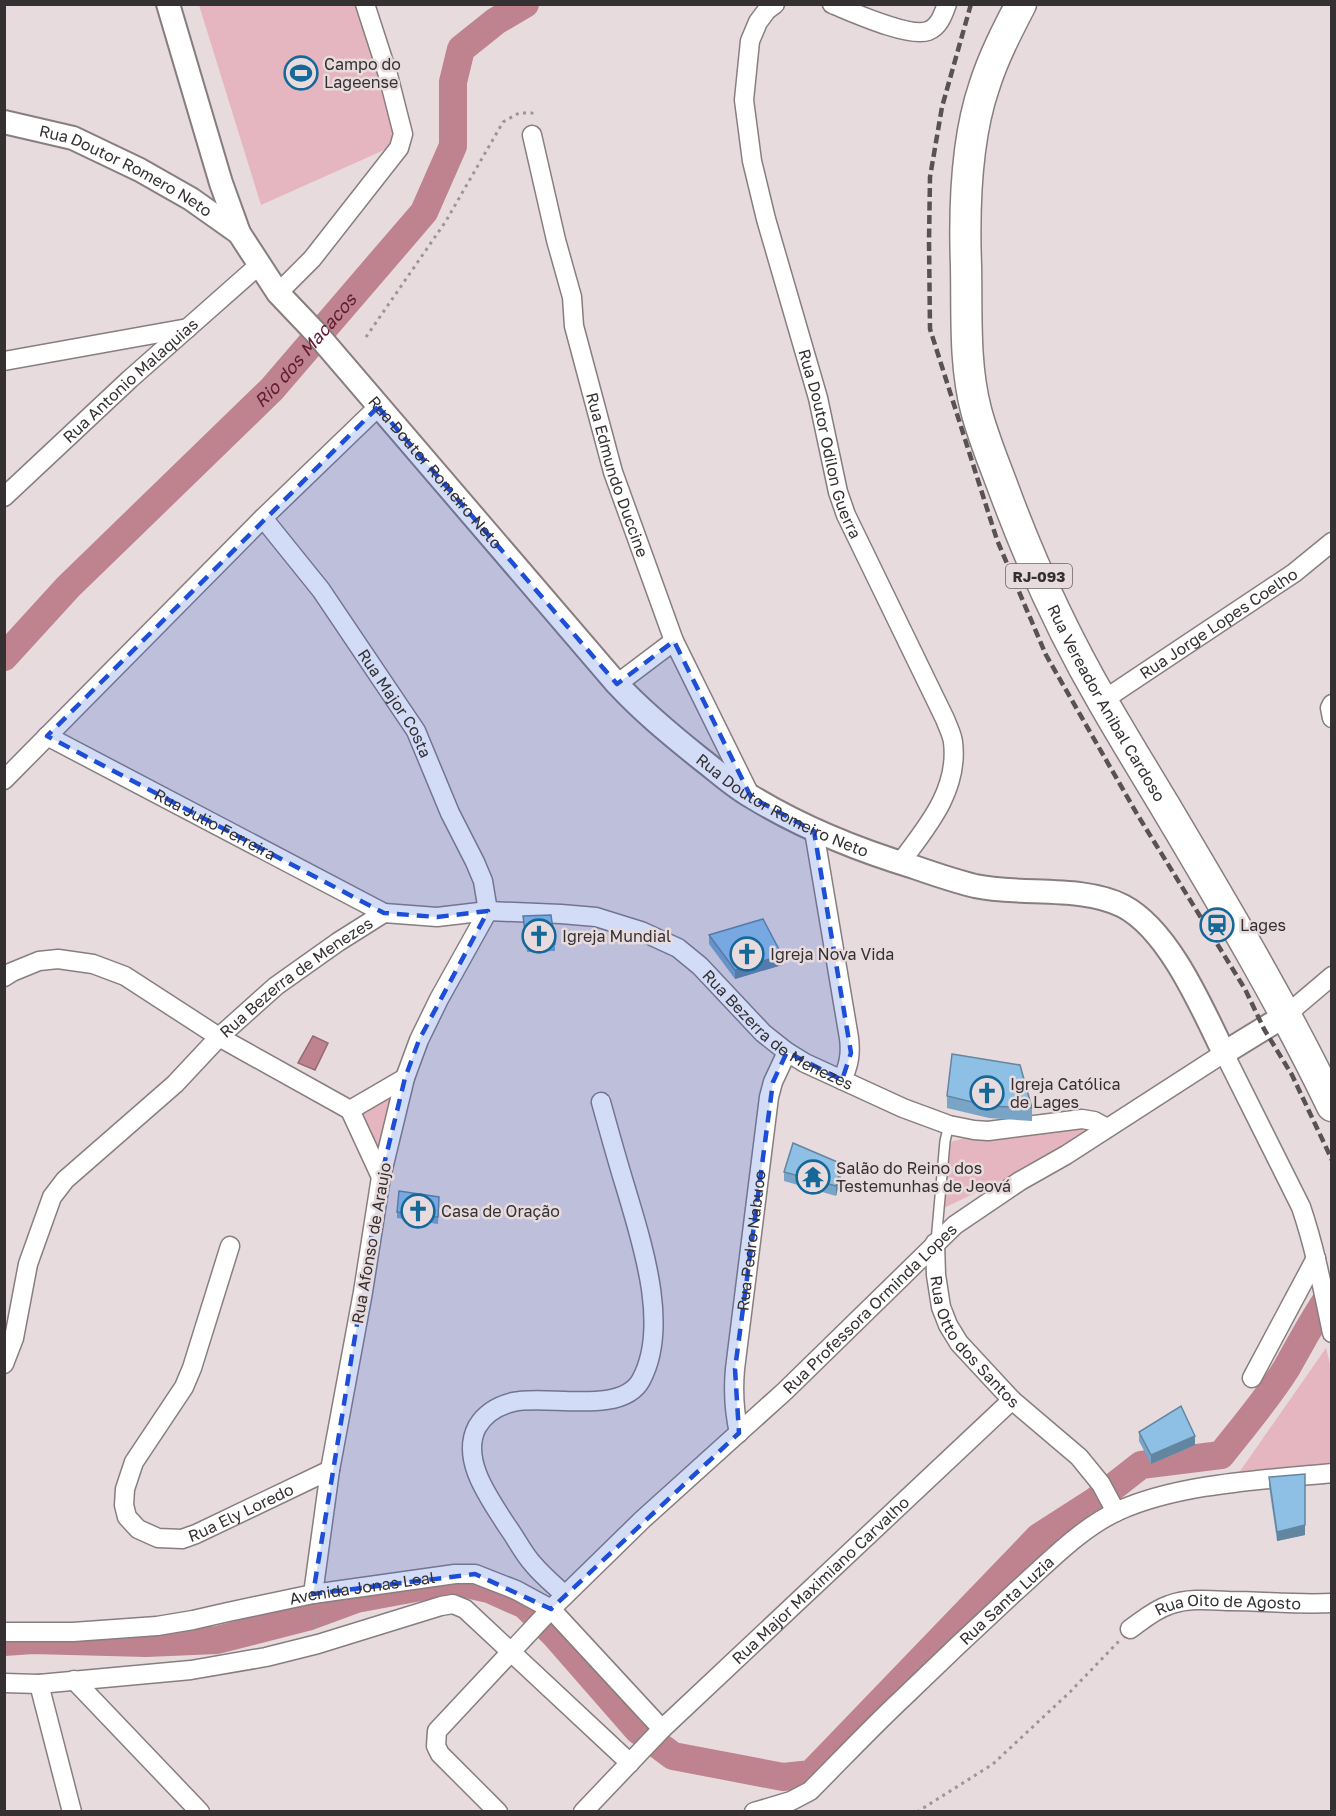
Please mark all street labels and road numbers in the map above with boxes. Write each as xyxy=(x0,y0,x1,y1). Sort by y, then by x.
street label: Rua Doutor Romero Neto xyxy=(37,120,216,221)
street label: Rua Antonio Malaquias xyxy=(59,314,202,447)
street label: Rua Doutor Odilon Guerra xyxy=(794,347,866,542)
street label: Rua Edmundo Duccine xyxy=(582,390,653,560)
street label: Rua Doutor Romeiro Neto xyxy=(364,392,507,553)
road number: RJ-093 xyxy=(1006,564,1072,588)
street label: Rua Jorge Lopes Coelho xyxy=(1136,564,1301,683)
street label: Rua Vereador Anibal Cardoso xyxy=(1043,601,1170,805)
street label: Rua Major Costa xyxy=(354,645,436,761)
street label: Rua Doutor Romeiro Neto xyxy=(692,749,871,861)
street label: Rua Julio Ferreira xyxy=(151,784,279,865)
street label: Rua Bezerra de Menezes xyxy=(215,913,376,1042)
street label: Rua Bezerra de Menezes xyxy=(698,965,856,1094)
street label: Rua Afonso de Araujo xyxy=(347,1161,395,1325)
street label: Rua Pedro Nabuco xyxy=(732,1169,770,1312)
street label: Rua Professora Orminda Lopes xyxy=(778,1219,961,1398)
street label: Rua Otto dos Santos xyxy=(926,1274,1024,1412)
street label: Rua Ely Loredo xyxy=(185,1479,297,1546)
street label: Rua Major Maximiano Carvalho xyxy=(728,1492,913,1668)
street label: Rua Santa Luzia xyxy=(955,1552,1058,1649)
street label: Avenida Jonas Leal xyxy=(287,1567,436,1609)
street label: Rua Oito de Agosto xyxy=(1151,1590,1301,1620)

